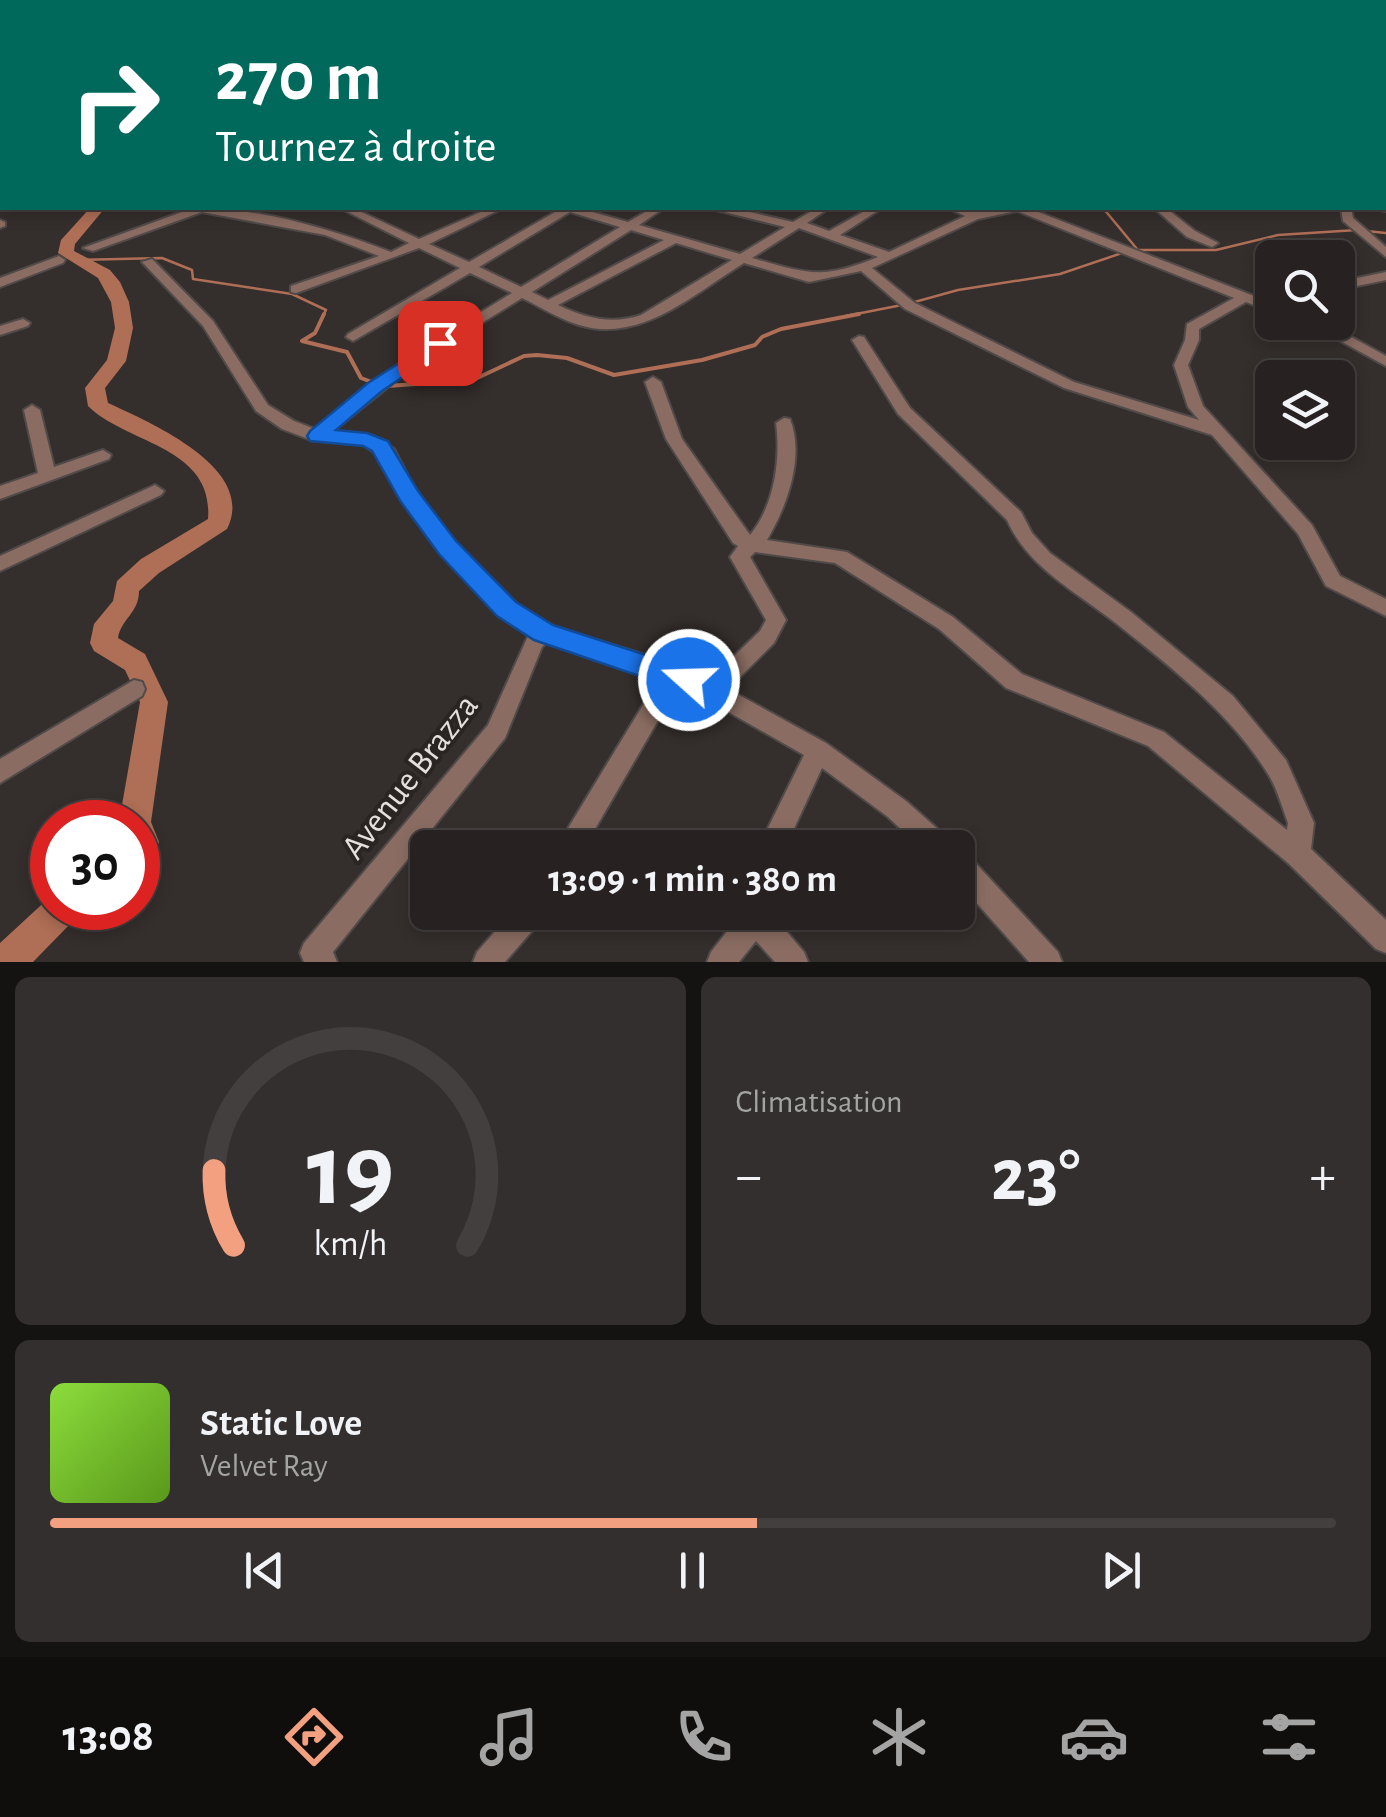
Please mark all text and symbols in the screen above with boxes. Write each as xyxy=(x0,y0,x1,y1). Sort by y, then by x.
icon: right xyxy=(50,40,180,170)
text: 270 m xyxy=(215,43,382,113)
text: Tournez à droite xyxy=(215,125,497,170)
map controls xyxy=(1255,240,1355,460)
button: search xyxy=(1255,240,1355,340)
pin xyxy=(398,301,483,386)
icon: arrive xyxy=(413,316,468,371)
button: layers xyxy=(1255,360,1355,460)
position arrow xyxy=(637,628,741,732)
street label: Avenue Brazza xyxy=(335,688,485,866)
speed limit sign: 30 xyxy=(30,800,160,930)
text: 13:09 · 1 min · 380 m xyxy=(548,861,837,899)
text: Climatisation xyxy=(736,1086,903,1118)
text: 19 xyxy=(306,1120,394,1224)
text: 23° xyxy=(991,1139,1081,1214)
text: − xyxy=(736,1149,762,1204)
text: + xyxy=(1310,1149,1336,1204)
text: km/h xyxy=(313,1226,387,1262)
text: Static Love xyxy=(200,1405,362,1443)
text: Velvet Ray xyxy=(200,1450,328,1482)
icon: previous xyxy=(237,1543,292,1598)
icon: pause xyxy=(665,1543,720,1598)
icon: next xyxy=(1094,1543,1149,1598)
icon: directions xyxy=(279,1702,349,1772)
icon: music xyxy=(474,1702,544,1772)
icon: phone xyxy=(669,1702,739,1772)
icon: climate xyxy=(864,1702,934,1772)
icon: car xyxy=(1059,1702,1129,1772)
icon: filters xyxy=(1254,1702,1324,1772)
text: 13:08 xyxy=(62,1714,154,1759)

